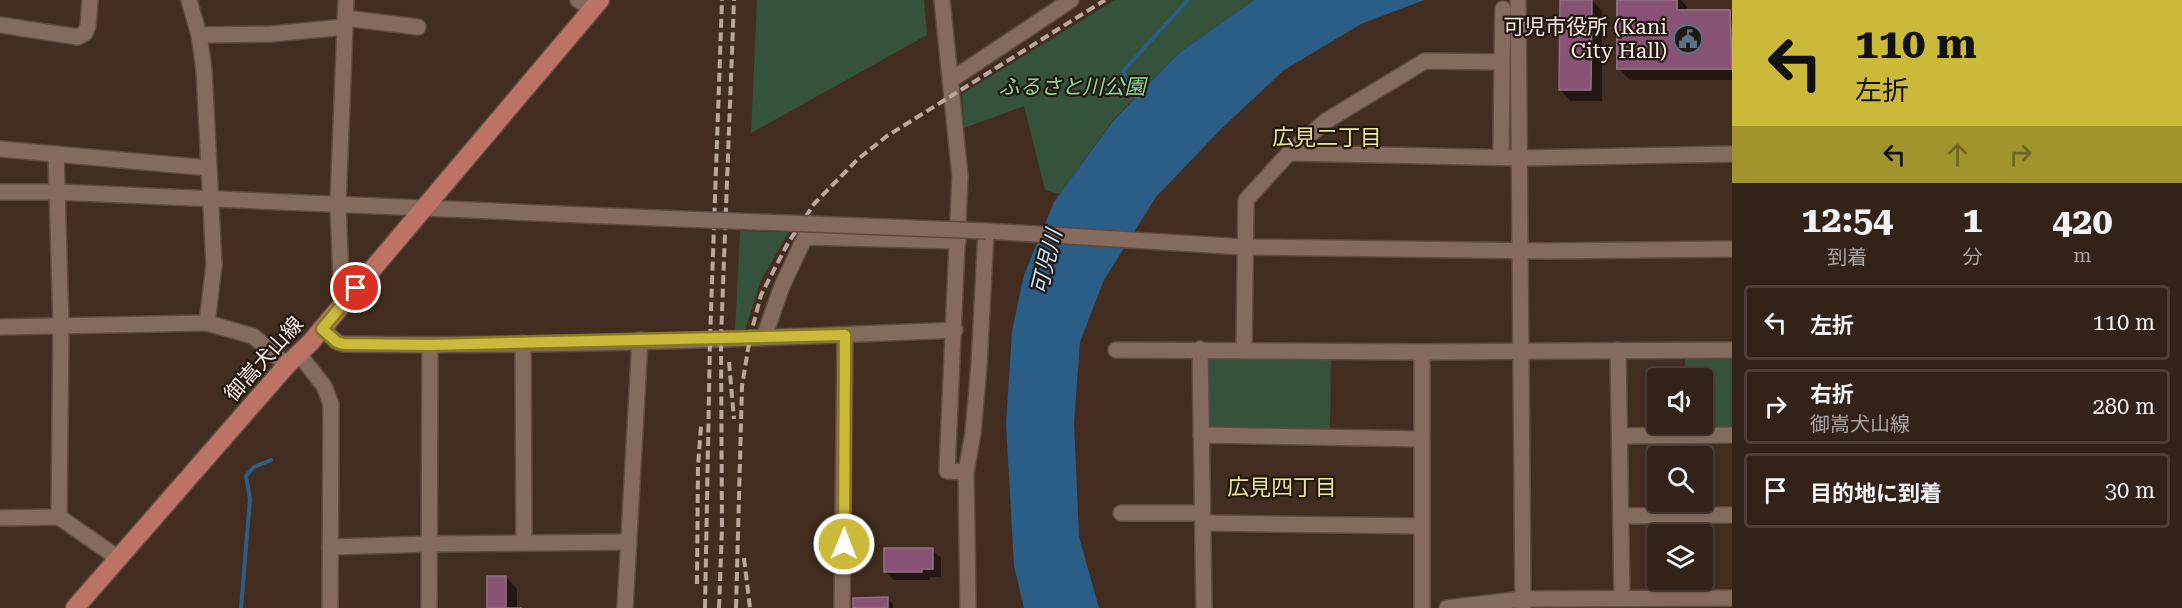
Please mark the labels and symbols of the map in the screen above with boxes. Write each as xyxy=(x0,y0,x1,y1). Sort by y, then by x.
place label: 可児市役所 (Kani City Hall) xyxy=(1503,15,1667,63)
public building icon: 可児市役所 (Kani City Hall) xyxy=(1672,23,1704,55)
park label: ふるさと川公園 xyxy=(999,75,1148,99)
district label: 広見二丁目 xyxy=(1272,125,1382,150)
water label: 可児川 xyxy=(1026,225,1067,297)
pin xyxy=(330,262,381,313)
street label: 御嵩犬山線 xyxy=(220,312,308,406)
district label: 広見四丁目 xyxy=(1227,475,1337,500)
position arrow xyxy=(812,512,876,576)

